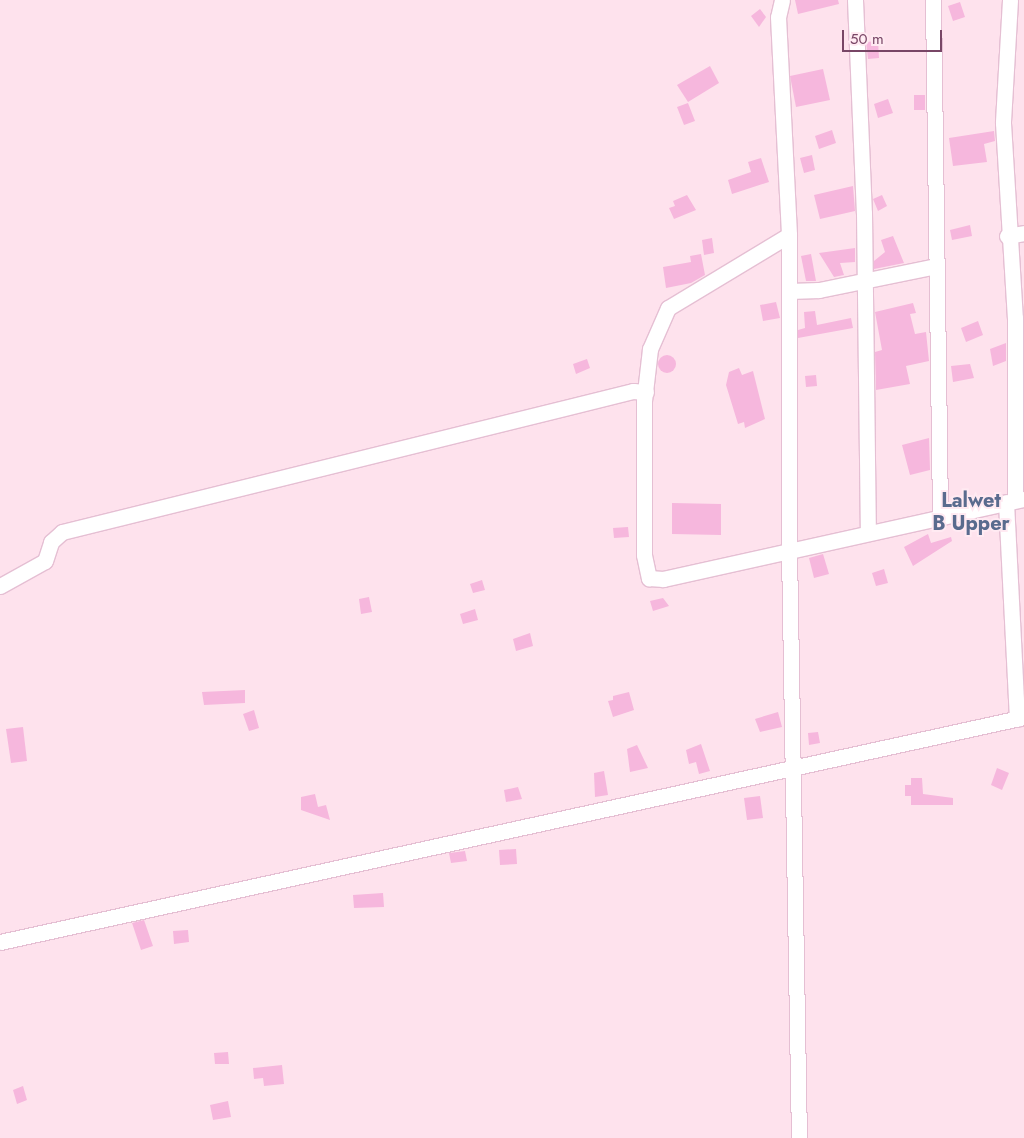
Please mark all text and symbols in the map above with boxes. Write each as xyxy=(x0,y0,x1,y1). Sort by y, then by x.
scale bar xyxy=(844,20,944,52)
text: 50 m xyxy=(850,28,884,50)
district label: Lalwet B Upper xyxy=(932,489,1010,536)

